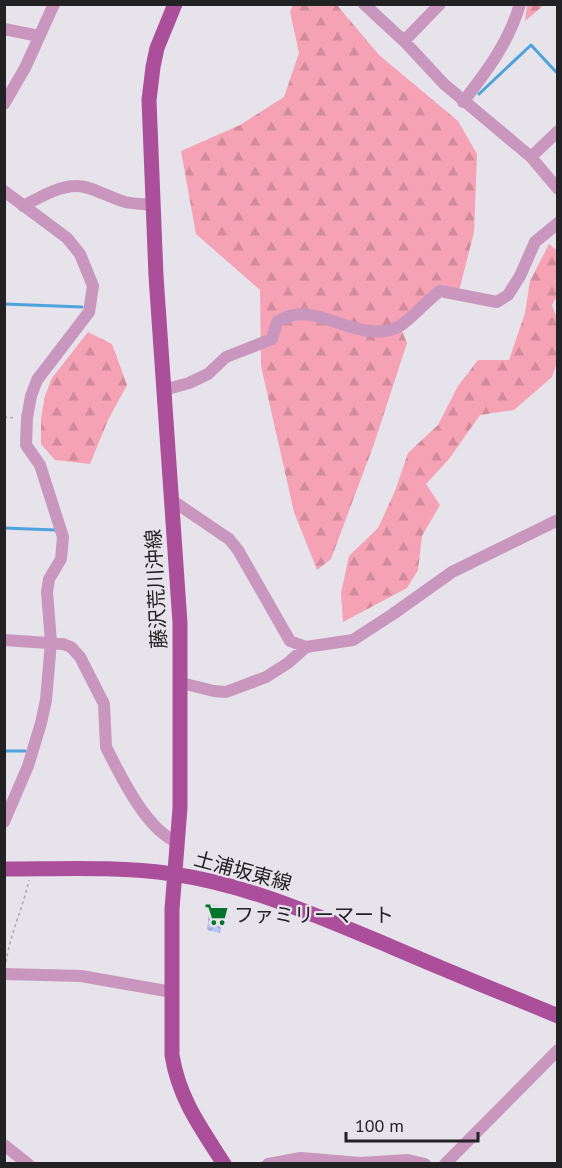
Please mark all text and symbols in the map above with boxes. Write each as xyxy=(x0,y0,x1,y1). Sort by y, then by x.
street label: 藤沢荒川沖線 xyxy=(140,528,172,650)
street label: 土浦坂東線 xyxy=(191,846,295,896)
supermarket icon: ファミリーマート xyxy=(203,902,229,928)
place label: ファミリーマート xyxy=(234,902,394,928)
scale bar xyxy=(346,1105,478,1143)
text: 100 m xyxy=(355,1114,404,1137)

